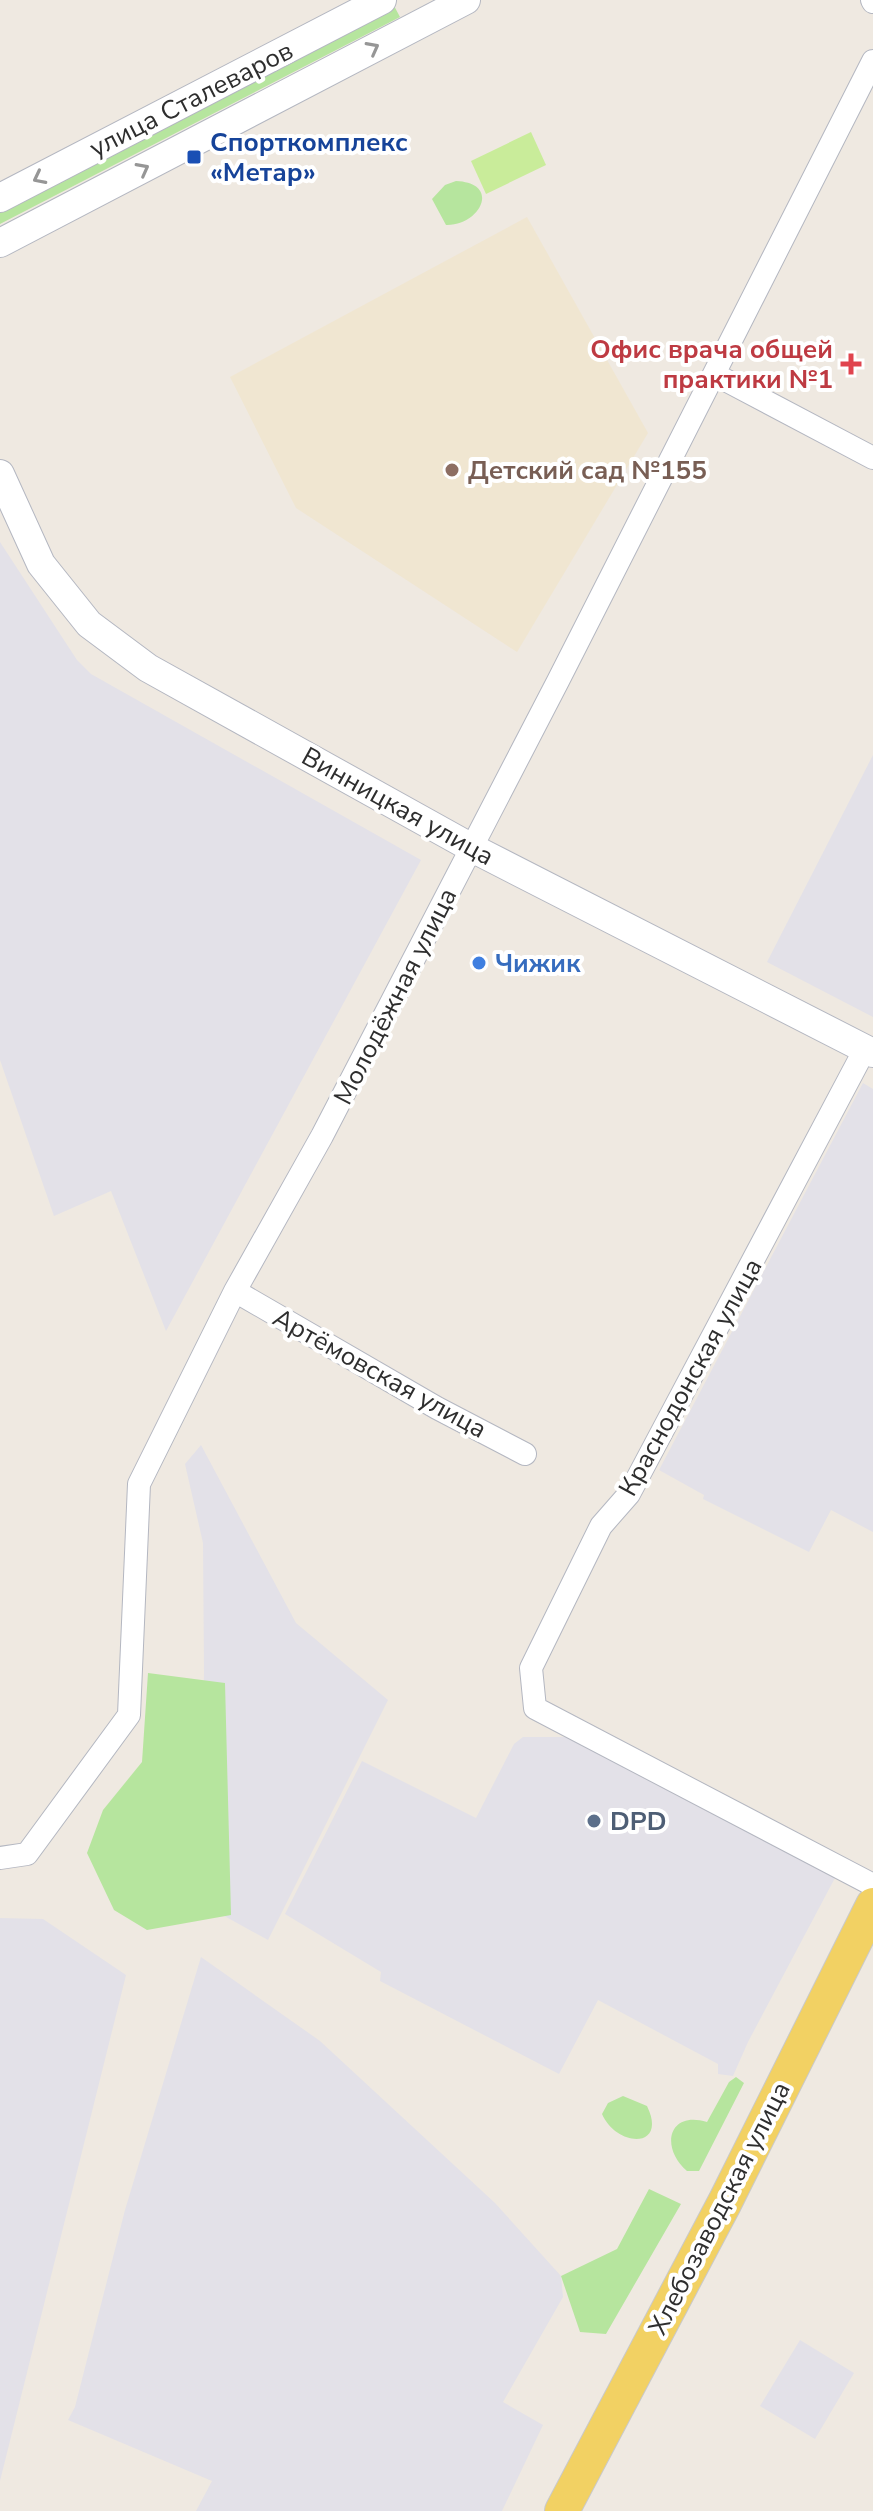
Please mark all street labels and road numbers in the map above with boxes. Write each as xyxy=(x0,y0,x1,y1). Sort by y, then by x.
street label: улица Сталеваров xyxy=(84,33,299,166)
street label: Винницкая улица xyxy=(295,739,500,874)
street label: Молодёжная улица xyxy=(326,882,465,1111)
street label: Краснодонская улица xyxy=(610,1252,770,1502)
street label: Артёмовская улица xyxy=(267,1300,493,1447)
street label: Хлебозаводская улица xyxy=(640,2076,799,2341)

